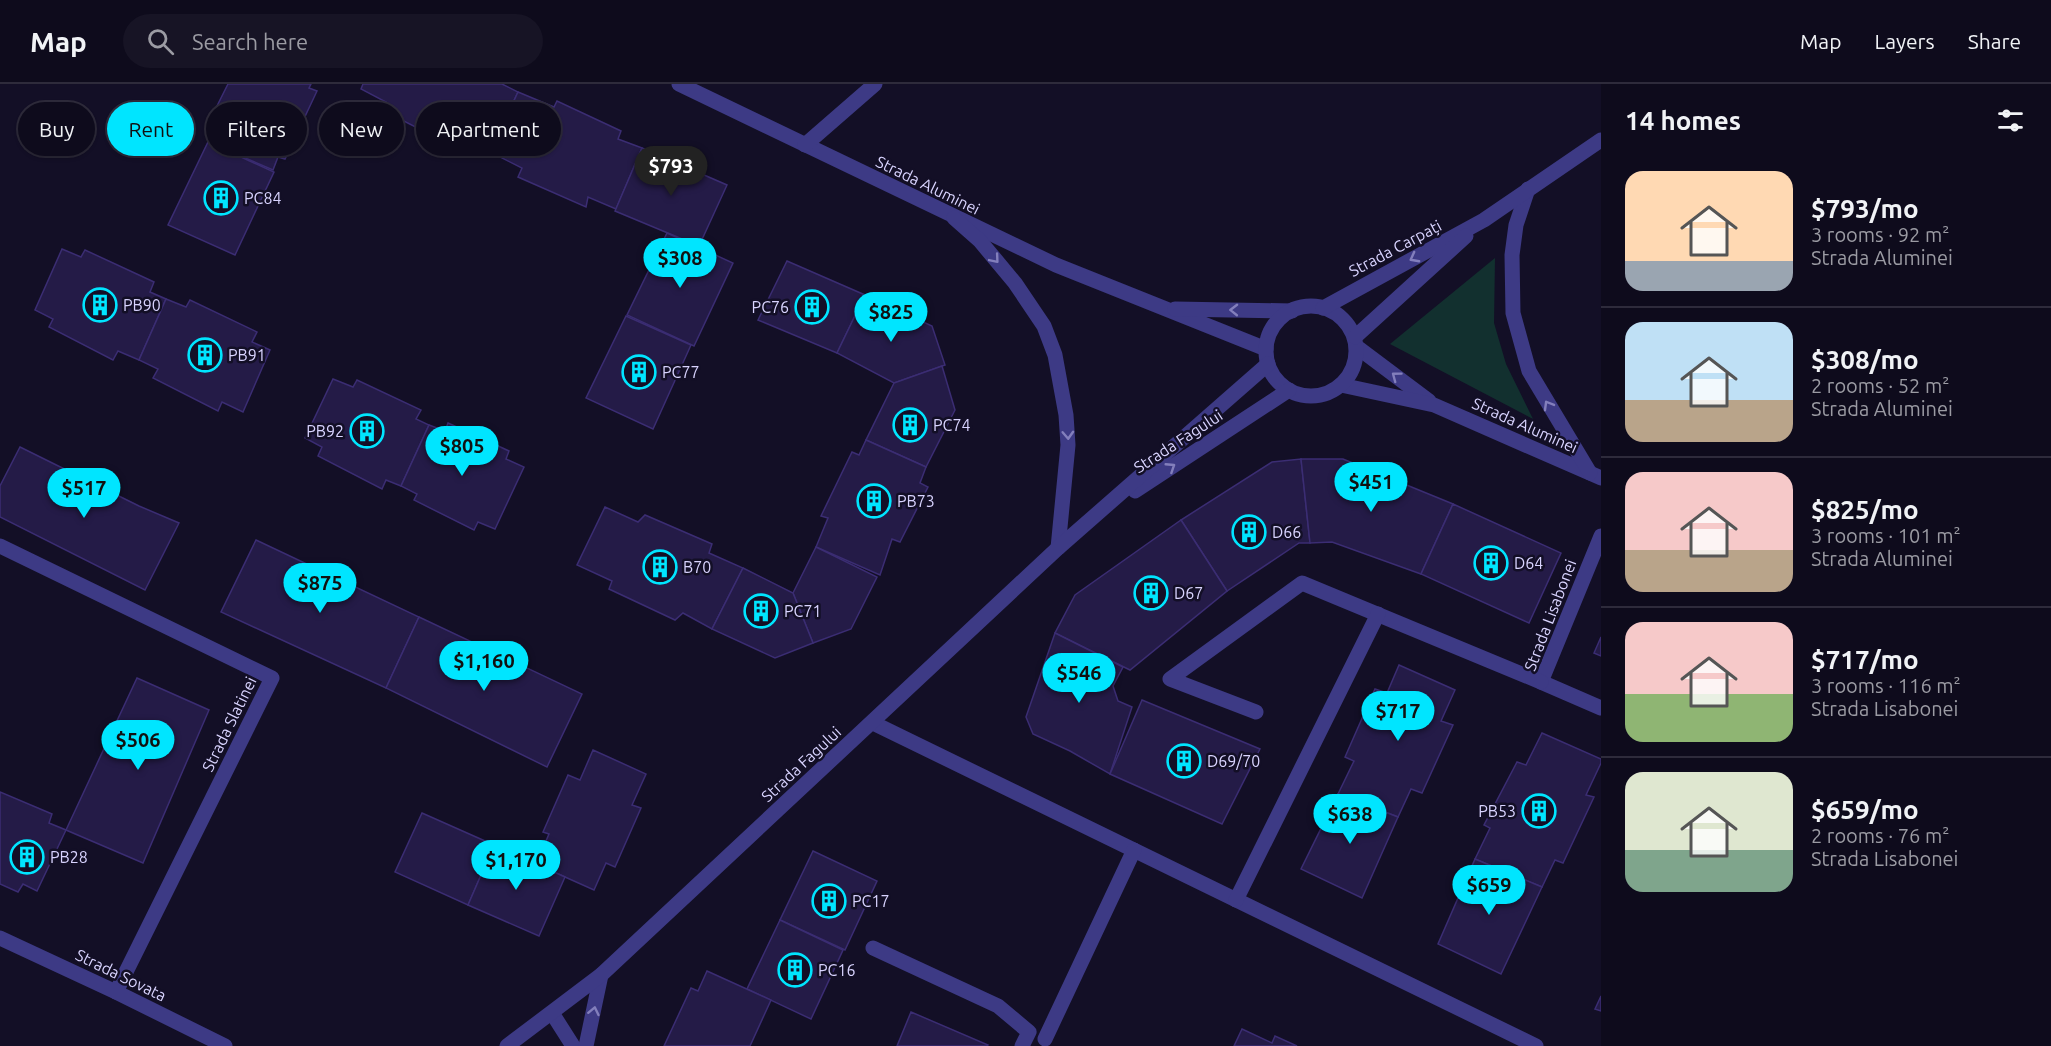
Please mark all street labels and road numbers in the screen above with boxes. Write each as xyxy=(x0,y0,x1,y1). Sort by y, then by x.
street label: Strada Aluminei xyxy=(873,152,983,218)
street label: Strada Carpați xyxy=(1346,216,1444,280)
street label: Strada Aluminei xyxy=(1470,394,1580,456)
street label: Strada Fagului xyxy=(1130,406,1226,476)
street label: Strada Lisabonei xyxy=(1520,557,1580,673)
street label: Strada Slatinei xyxy=(198,674,260,774)
street label: Strada Fagului xyxy=(758,723,844,805)
street label: Strada Sovata xyxy=(73,945,169,1005)

